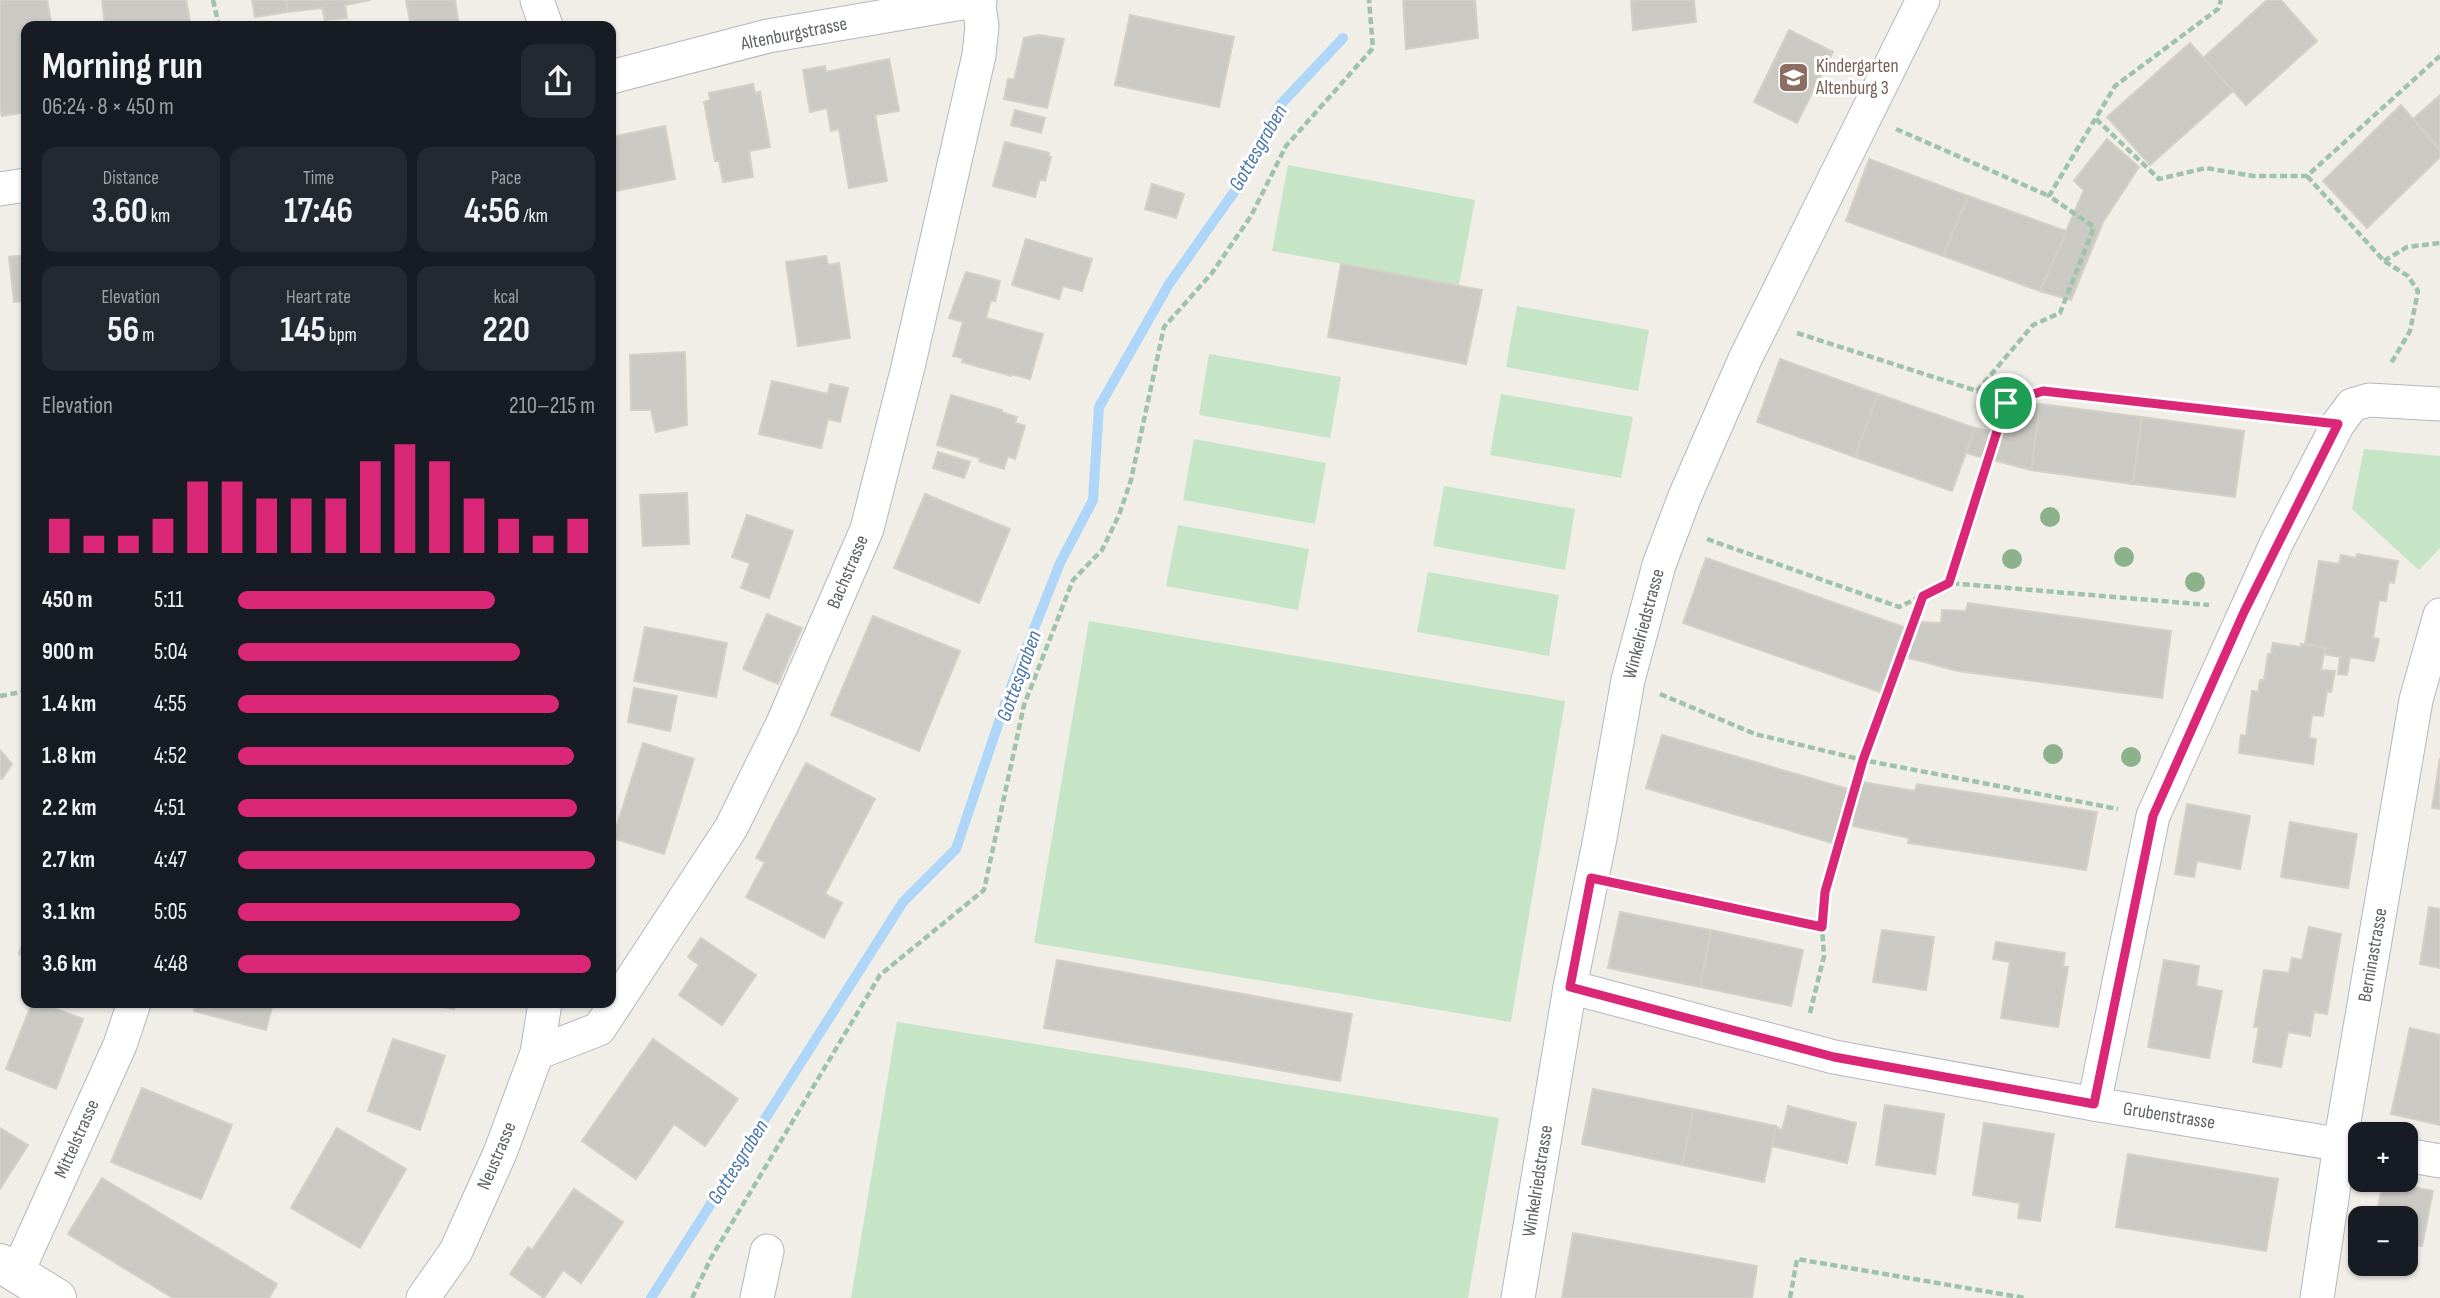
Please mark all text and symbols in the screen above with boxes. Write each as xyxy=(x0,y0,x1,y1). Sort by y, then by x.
street label: Altenburgstrasse xyxy=(738,12,849,56)
text: Morning run xyxy=(42,44,203,89)
button: share xyxy=(521,44,595,118)
place label: Kindergarten Altenburg 3 xyxy=(1815,55,1899,100)
school or university icon: Kindergarten Altenburg 3 xyxy=(1776,60,1810,94)
text: 06:24 · 8 × 450 m xyxy=(42,93,174,121)
water label: Gottesgraben xyxy=(1223,100,1293,195)
text: Distance xyxy=(103,167,159,190)
text: Time xyxy=(303,167,334,190)
text: Pace xyxy=(491,167,521,190)
text: 3.60 xyxy=(92,190,148,233)
text: 17:46 xyxy=(284,190,353,233)
text: 4:56 xyxy=(464,190,520,233)
text: km xyxy=(148,205,170,228)
text: /km xyxy=(520,205,548,228)
text: Elevation xyxy=(102,286,160,309)
text: Heart rate xyxy=(286,286,351,309)
text: kcal xyxy=(494,286,519,309)
text: 56 xyxy=(107,309,139,352)
text: 145 xyxy=(280,309,326,352)
text: 220 xyxy=(482,309,530,352)
text: m xyxy=(139,324,154,347)
text: bpm xyxy=(326,324,357,347)
pin xyxy=(1976,373,2036,433)
icon: arrive xyxy=(1987,384,2025,422)
text: Elevation xyxy=(42,392,113,420)
text: 210–215 m xyxy=(509,392,595,420)
street label: Bachstrasse xyxy=(822,532,874,612)
street label: Winkelriedstrasse xyxy=(1618,567,1670,681)
text: 450 m xyxy=(42,586,93,614)
text: 5:11 xyxy=(154,586,184,614)
water label: Gottesgraben xyxy=(991,627,1047,725)
text: 900 m xyxy=(42,638,94,666)
text: 5:04 xyxy=(154,638,187,666)
text: 1.4 km xyxy=(42,690,96,718)
text: 4:55 xyxy=(154,690,186,718)
text: 1.8 km xyxy=(42,742,96,770)
text: 4:52 xyxy=(154,742,187,770)
text: 2.2 km xyxy=(42,794,96,822)
text: 4:51 xyxy=(154,794,185,822)
text: 2.7 km xyxy=(42,846,95,874)
text: 4:47 xyxy=(154,846,187,874)
text: 3.1 km xyxy=(42,898,95,926)
text: 5:05 xyxy=(154,898,187,926)
street label: Berninastrasse xyxy=(2353,906,2393,1004)
text: 3.6 km xyxy=(42,950,96,978)
text: 4:48 xyxy=(154,950,188,978)
street label: Mittelstrasse xyxy=(50,1096,104,1182)
street label: Grubenstrasse xyxy=(2121,1097,2217,1135)
water label: Gottesgraben xyxy=(702,1115,774,1209)
street label: Neustrasse xyxy=(472,1119,522,1193)
map controls xyxy=(2348,1122,2418,1276)
button: + xyxy=(2348,1122,2418,1192)
street label: Winkelriedstrasse xyxy=(1518,1123,1558,1239)
button: − xyxy=(2348,1206,2418,1276)

